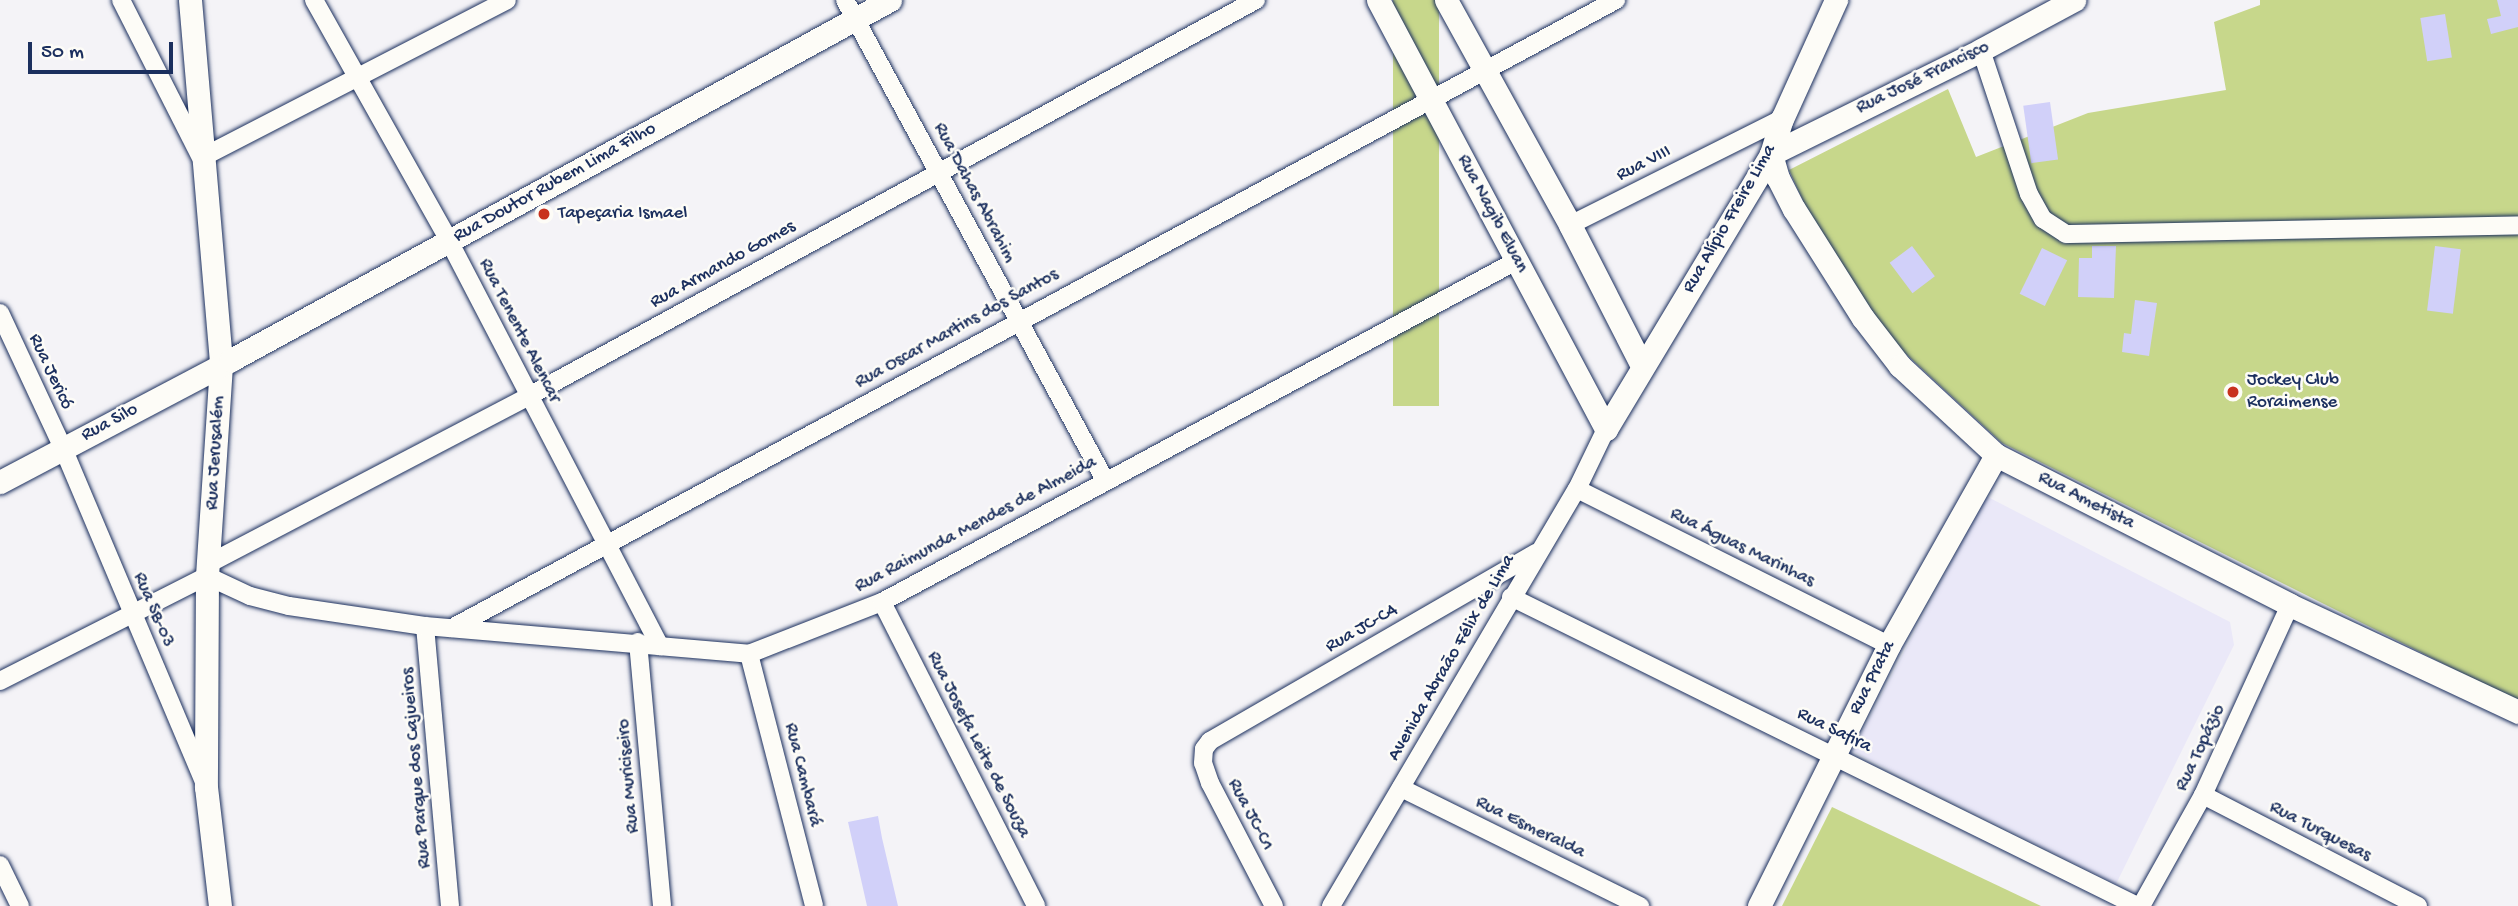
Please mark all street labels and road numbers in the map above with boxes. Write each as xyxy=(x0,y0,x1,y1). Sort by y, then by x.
street label: Rua José Francisco xyxy=(1853,36,1993,120)
street label: Rua Doutor Rubem Lima Filho xyxy=(450,118,660,248)
street label: Rua Dahas Abrahim xyxy=(927,119,1021,267)
street label: Rua VIII xyxy=(1613,141,1675,187)
street label: Rua Alípio Freire Lima xyxy=(1678,141,1782,297)
street label: Rua Nagib Eluan xyxy=(1451,151,1533,277)
street label: Rua Armando Gomes xyxy=(646,216,800,314)
street label: Rua Tenente Alencar xyxy=(473,255,565,407)
street label: Rua Oscar Martins dos Santos xyxy=(851,264,1063,394)
street label: Rua Jericó xyxy=(23,330,77,414)
street label: Rua Jerusalém xyxy=(202,395,230,511)
street label: Rua Silo xyxy=(78,399,142,447)
street label: Rua Raimunda Mendes de Almeida xyxy=(851,451,1101,599)
street label: Rua Ametista xyxy=(2034,467,2138,535)
street label: Rua Águas Marinhas xyxy=(1666,503,1818,593)
street label: Avenida Abraão Félix de Lima xyxy=(1383,551,1521,765)
street label: Rua SB-03 xyxy=(127,569,179,651)
street label: Rua JC-C4 xyxy=(1322,599,1402,659)
street label: Rua Prata xyxy=(1845,637,1901,719)
street label: Rua Josefa Leite de Souza xyxy=(921,648,1035,842)
street label: Rua Parque dos Cajueiros xyxy=(397,667,437,869)
street label: Rua Topázio xyxy=(2171,701,2231,795)
street label: Rua Safira xyxy=(1793,703,1875,759)
street label: Rua Muriciseiro xyxy=(613,718,645,834)
street label: Rua Cambará xyxy=(778,721,826,829)
street label: Rua JC-C1 xyxy=(1222,775,1278,855)
street label: Rua Esmeralda xyxy=(1471,792,1589,864)
street label: Rua Turquesas xyxy=(2265,797,2375,867)

